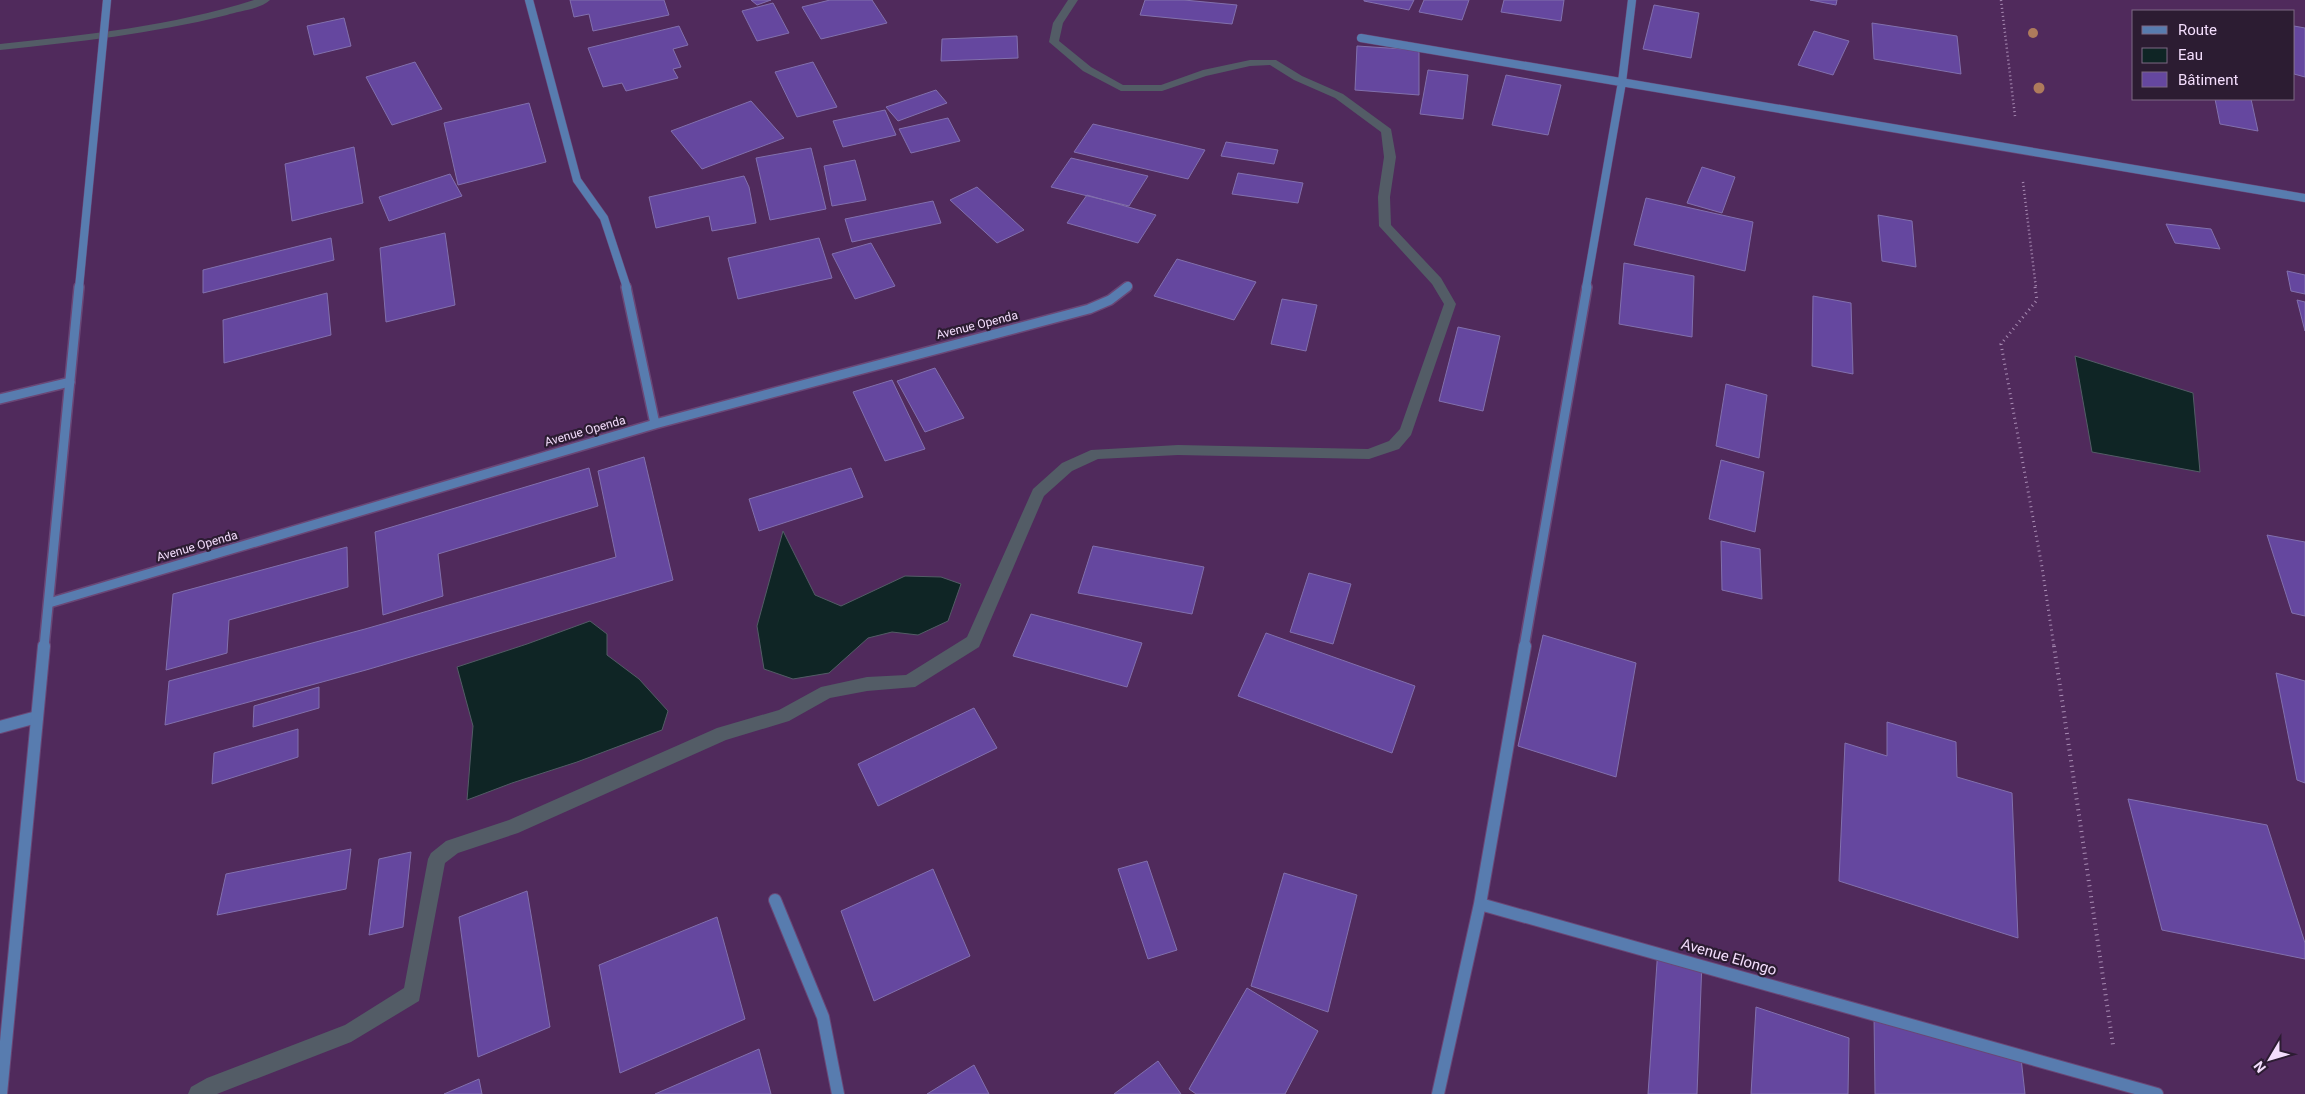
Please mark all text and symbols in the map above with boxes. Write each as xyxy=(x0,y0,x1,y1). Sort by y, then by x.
legend xyxy=(2132,10,2295,100)
text: Route xyxy=(2178,21,2217,39)
text: Eau xyxy=(2178,46,2203,64)
text: Bâtiment xyxy=(2178,71,2238,89)
street label: Avenue Openda xyxy=(935,308,1019,342)
street label: Avenue Openda xyxy=(543,413,627,449)
street label: Avenue Openda xyxy=(155,528,239,564)
street label: Avenue Elongo xyxy=(1679,935,1779,979)
north arrow xyxy=(2245,1034,2295,1084)
text: N xyxy=(2250,1058,2269,1076)

